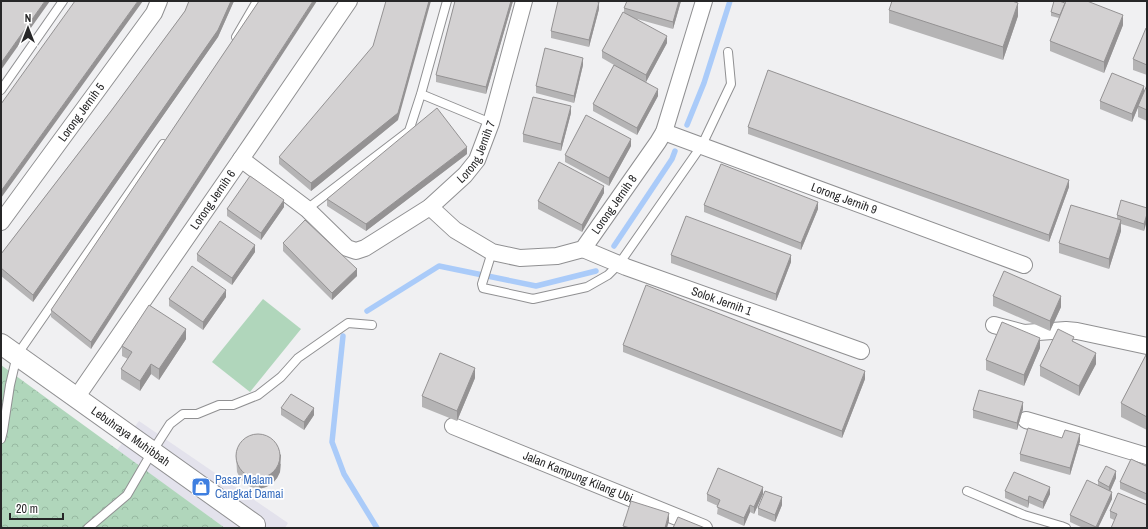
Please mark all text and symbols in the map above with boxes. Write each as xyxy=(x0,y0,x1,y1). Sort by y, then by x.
north arrow xyxy=(8,8,48,48)
text: N xyxy=(25,11,31,25)
street label: Lorong Jernih 5 xyxy=(54,79,109,145)
street label: Lorong Jernih 7 xyxy=(453,118,499,187)
street label: Lorong Jernih 6 xyxy=(187,167,239,233)
street label: Lorong Jernih 8 xyxy=(588,172,641,237)
street label: Lorong Jernih 9 xyxy=(809,179,879,218)
street label: Solok Jernih 1 xyxy=(689,283,754,319)
street label: Lebuhraya Muhibbah xyxy=(88,403,173,470)
street label: Jalan Kampung Kilang Ubi xyxy=(521,447,635,506)
place label: Pasar Malam Cangkat Damai xyxy=(215,472,283,502)
shop icon: Pasar Malam Cangkat Damai xyxy=(190,476,212,498)
scale bar xyxy=(10,495,63,521)
text: 20 m xyxy=(16,501,38,517)

